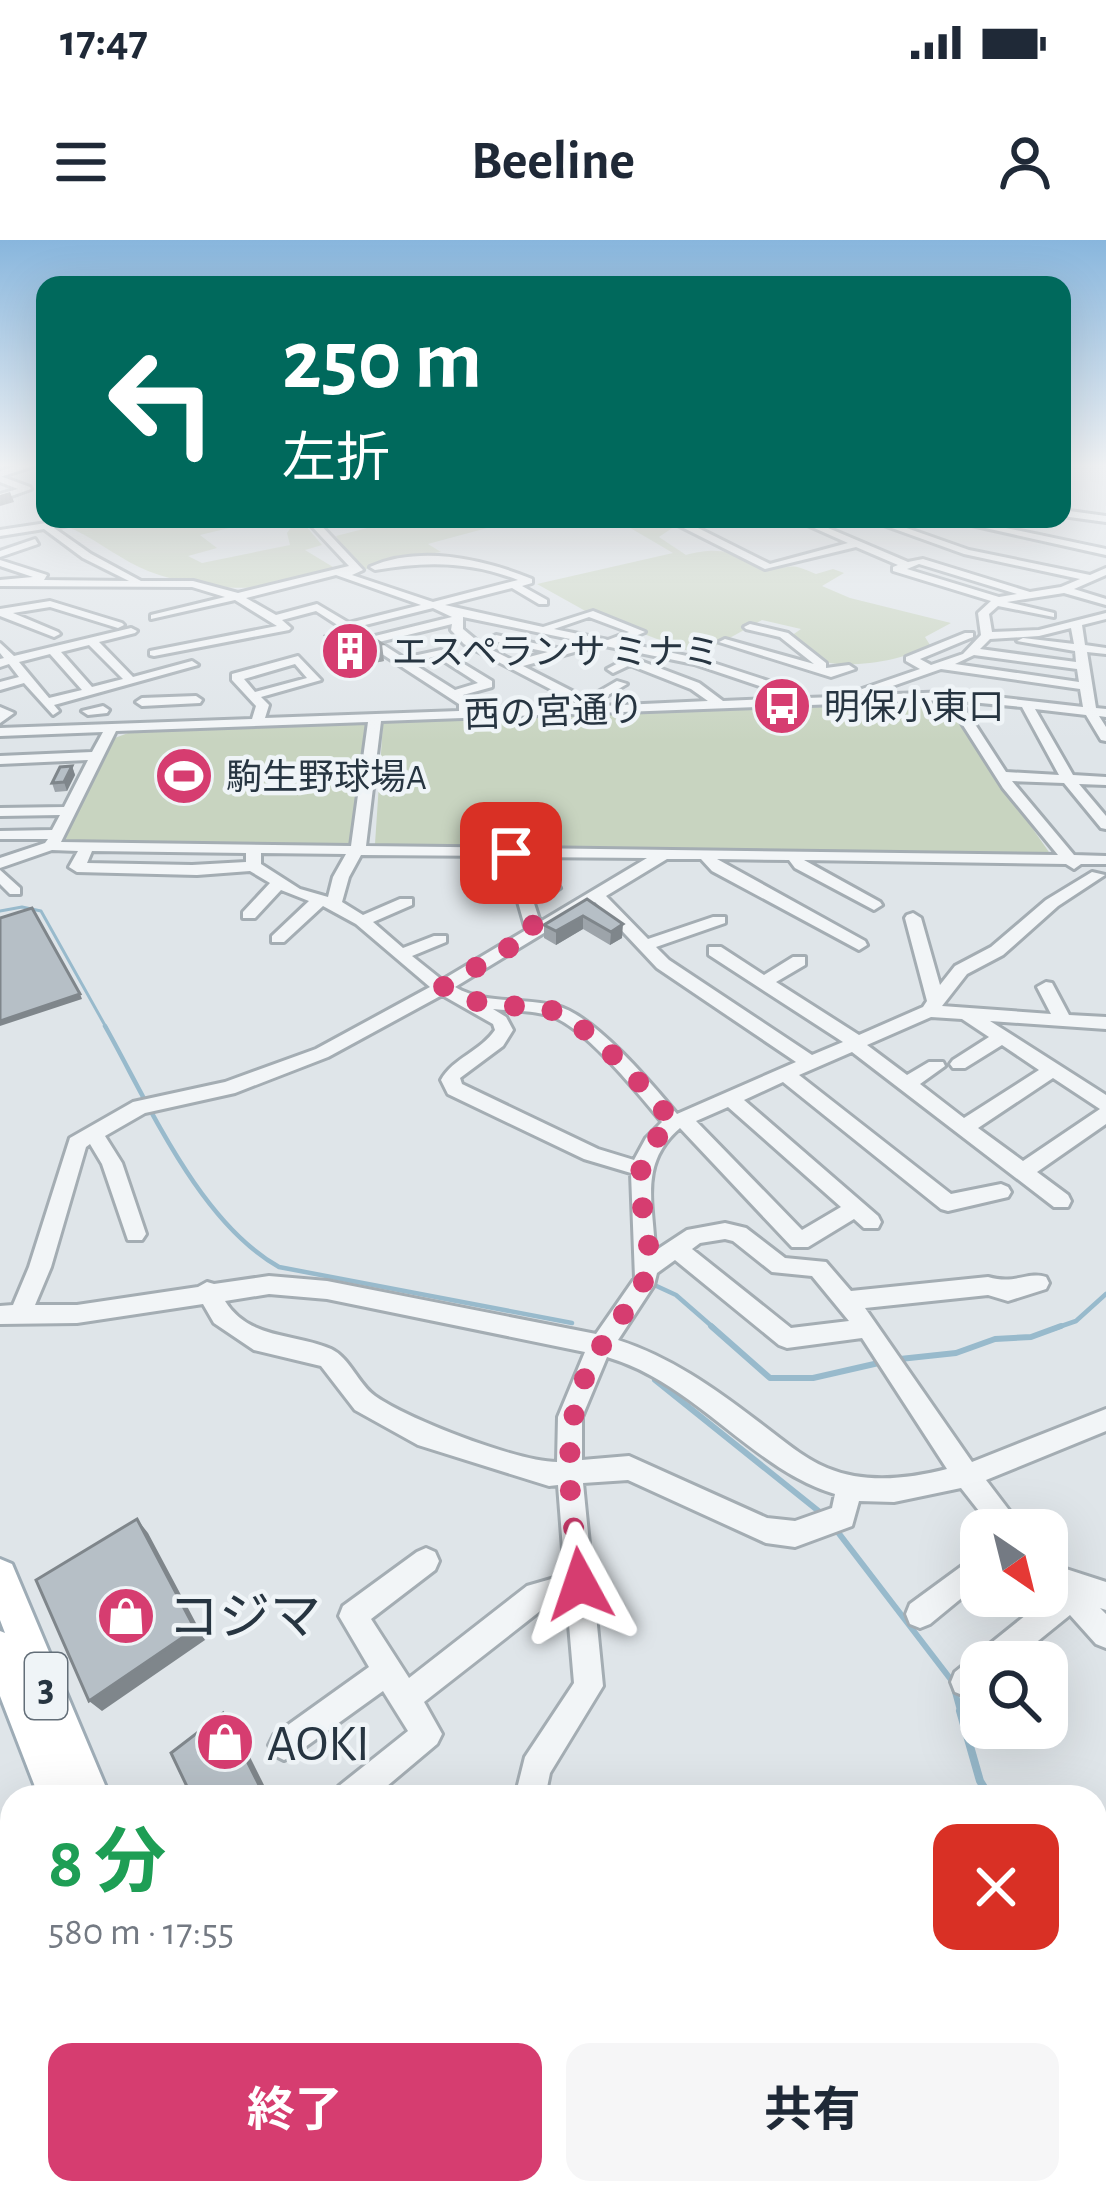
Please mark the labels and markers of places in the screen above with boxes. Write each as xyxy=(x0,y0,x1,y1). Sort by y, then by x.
building icon: エスペランサ ミナミ xyxy=(319,620,381,682)
place label: エスペランサ ミナミ xyxy=(392,635,719,671)
bus stop icon: 明保小東口 xyxy=(751,675,813,737)
place label: 明保小東口 xyxy=(824,688,1004,726)
sports icon: 駒生野球場A xyxy=(153,745,215,807)
place label: 駒生野球場A xyxy=(226,758,427,796)
pin xyxy=(460,802,562,904)
shop icon: コジマ xyxy=(95,1585,157,1647)
place label: コジマ xyxy=(168,1593,321,1644)
shop icon: AOKI xyxy=(194,1711,256,1773)
place label: AOKI xyxy=(267,1719,370,1770)

